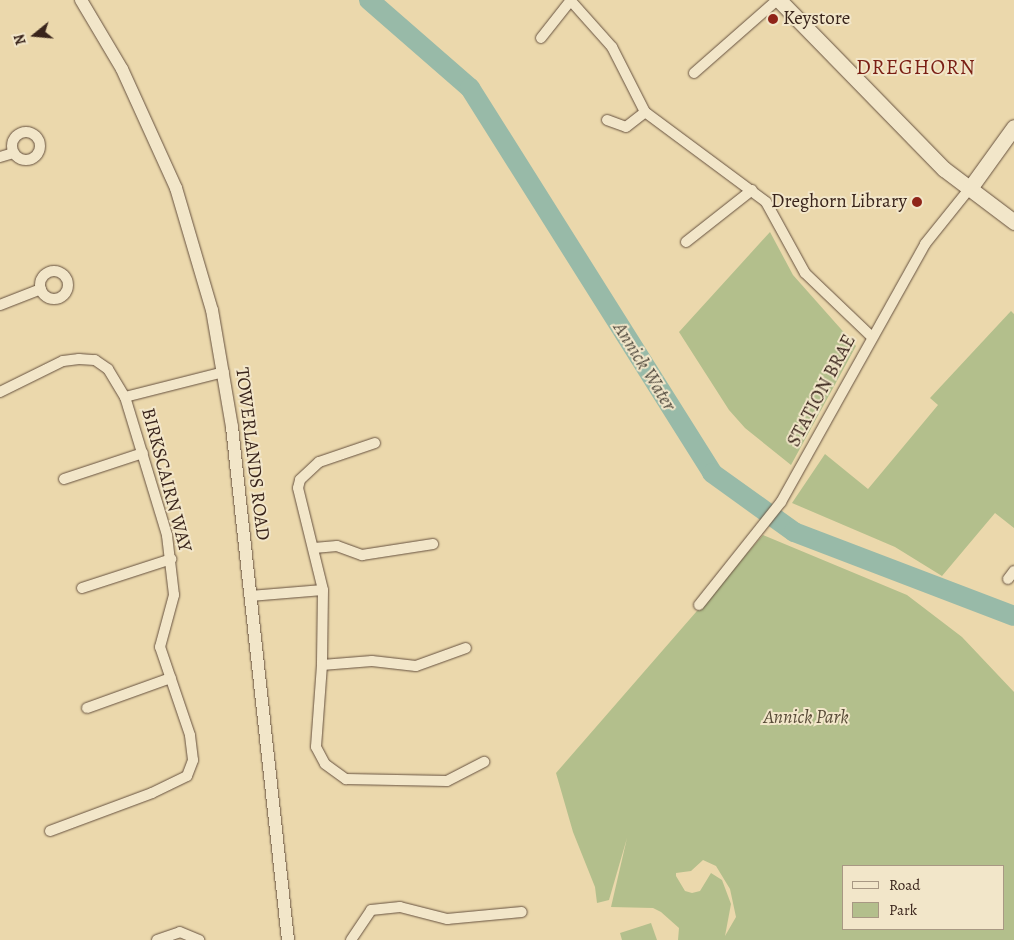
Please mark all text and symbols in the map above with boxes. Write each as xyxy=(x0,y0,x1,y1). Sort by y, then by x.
place label: Keystore xyxy=(783,8,850,30)
north arrow xyxy=(10,10,60,60)
marker: Keystore xyxy=(767,13,779,25)
text: N xyxy=(10,32,31,47)
district label: DREGHORN xyxy=(855,54,977,80)
place label: Dreghorn Library xyxy=(771,191,907,213)
marker: Dreghorn Library xyxy=(911,196,923,208)
water label: Annick Water xyxy=(608,317,682,415)
street label: STATION BRAE xyxy=(783,331,861,451)
street label: TOWERLANDS ROAD xyxy=(230,366,274,542)
street label: BIRKSCAIRN WAY xyxy=(136,405,196,555)
park label: Annick Park xyxy=(763,707,849,729)
legend xyxy=(842,865,1004,930)
text: Road xyxy=(889,875,920,895)
text: Park xyxy=(889,900,917,920)

